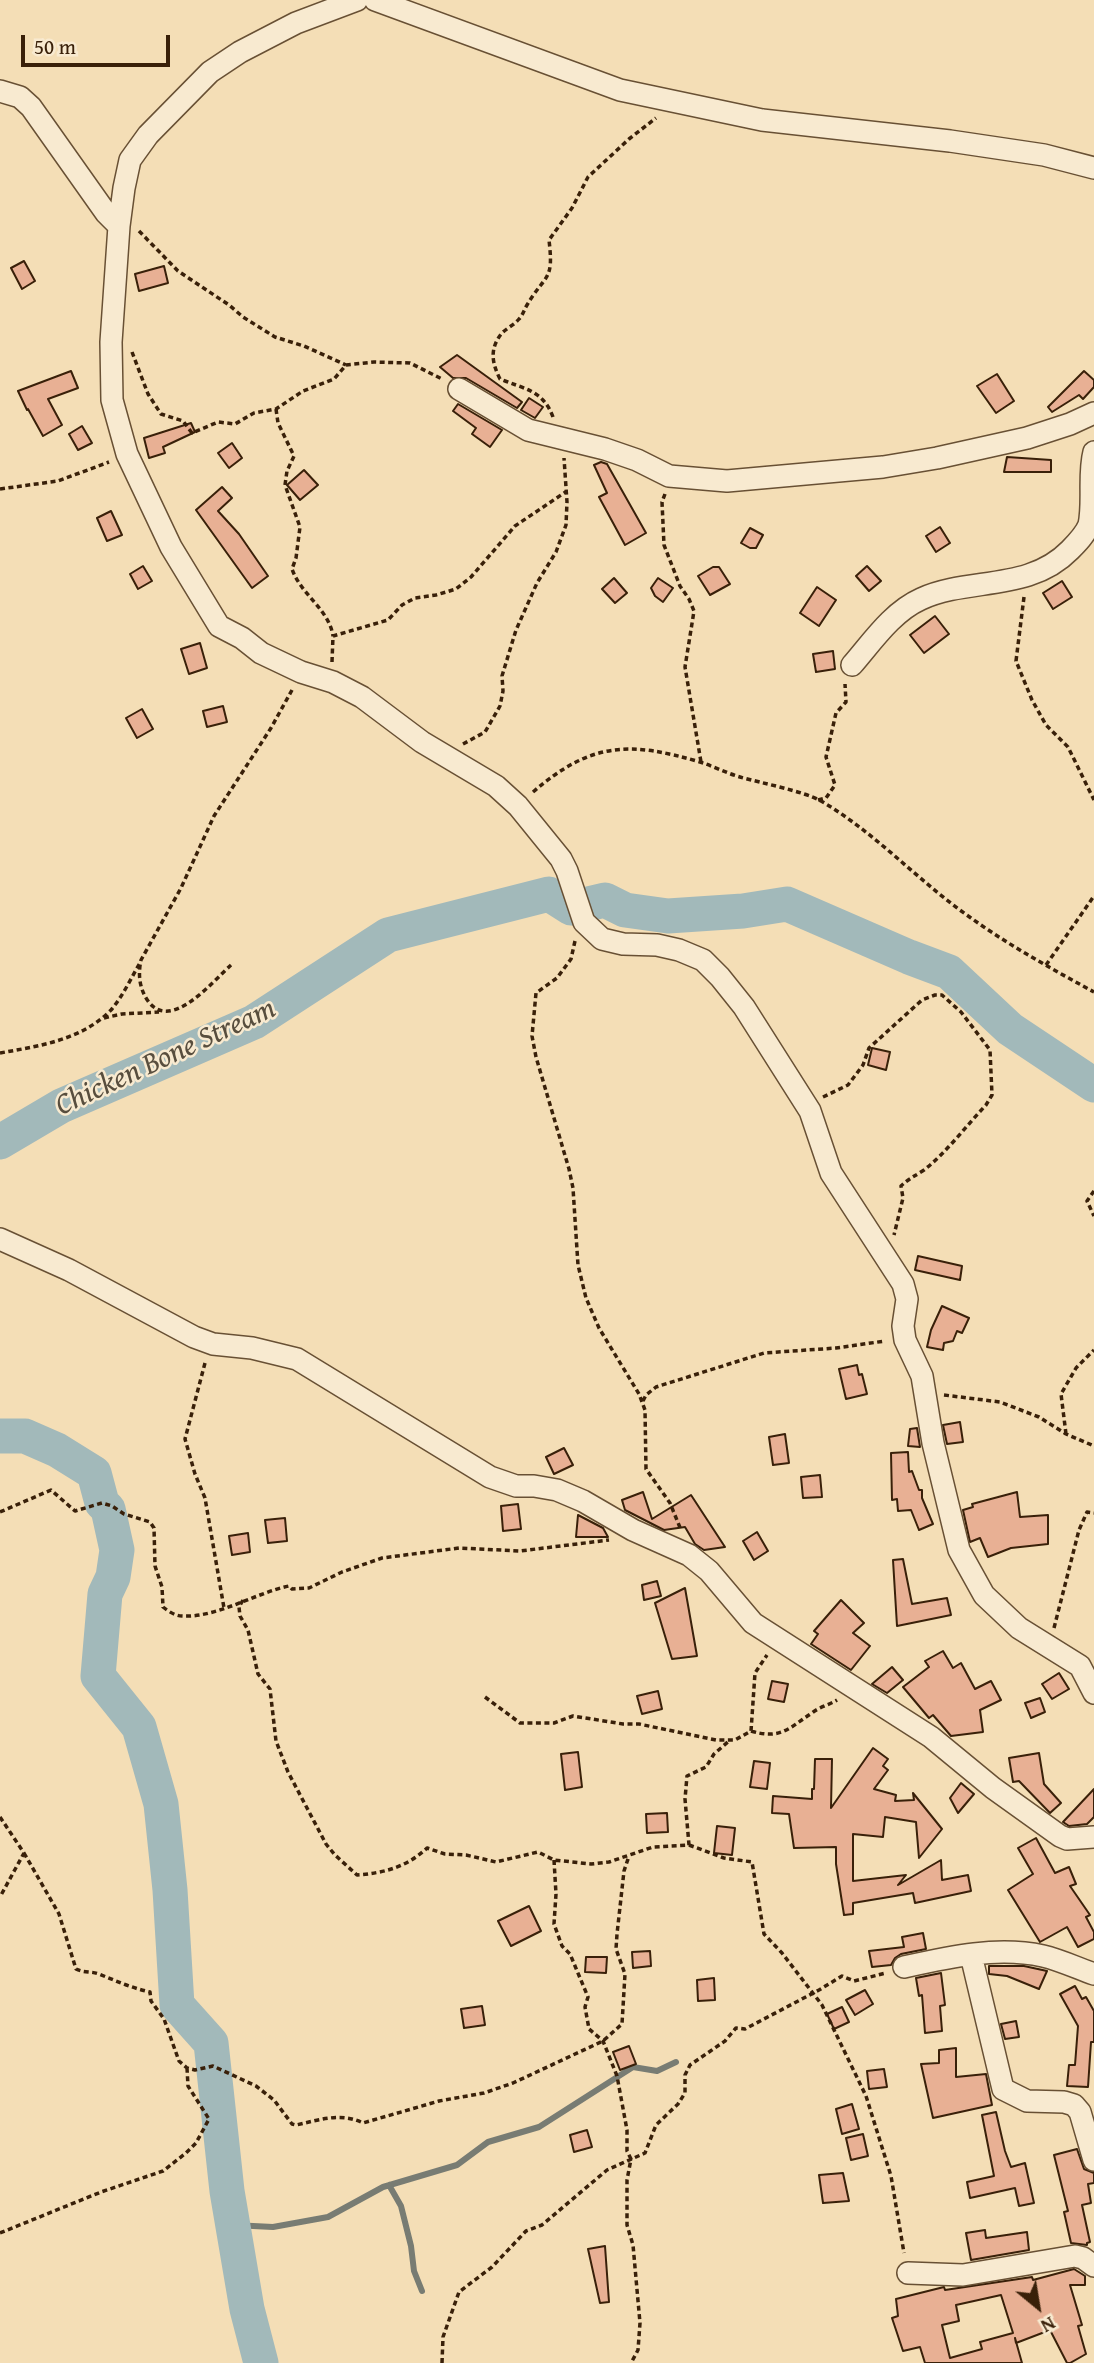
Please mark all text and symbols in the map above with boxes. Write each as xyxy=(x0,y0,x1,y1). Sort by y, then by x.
scale bar xyxy=(24,21,173,65)
text: 50 m xyxy=(34,31,76,62)
water label: Chicken Bone Stream xyxy=(50,991,282,1125)
north arrow xyxy=(1003,2272,1073,2342)
text: N xyxy=(1036,2310,1061,2340)

